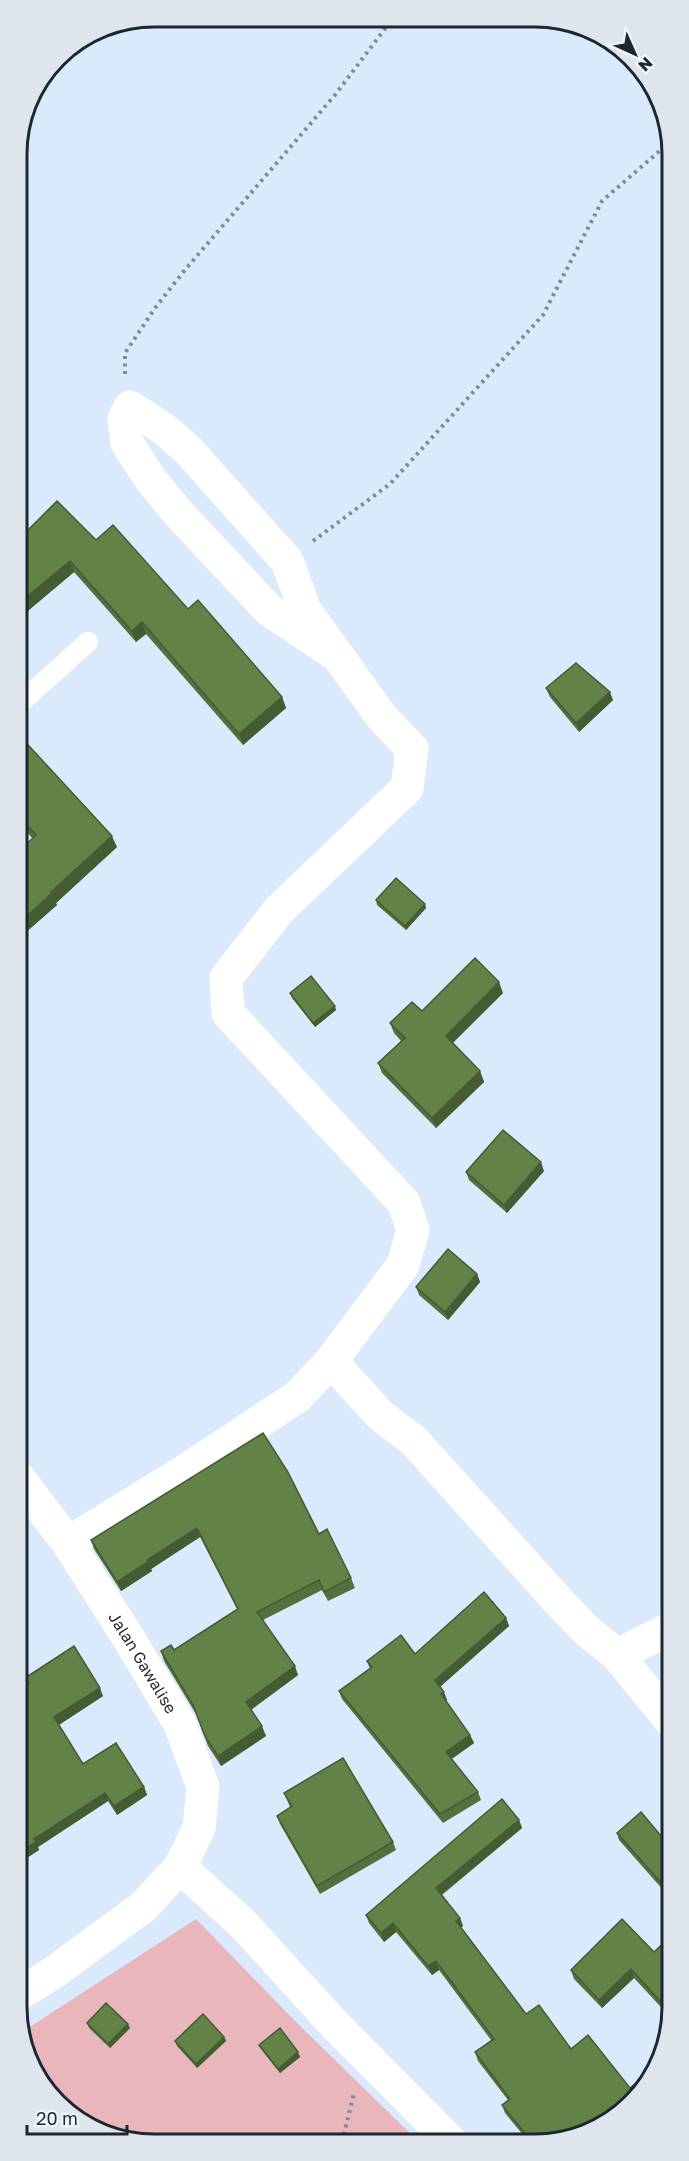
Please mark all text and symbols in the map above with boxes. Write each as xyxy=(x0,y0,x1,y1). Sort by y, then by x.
north arrow xyxy=(605,24,665,84)
text: N xyxy=(634,53,657,76)
street label: Jalan Gawalise xyxy=(104,1608,181,1717)
scale bar xyxy=(27,2098,128,2136)
text: 20 m xyxy=(36,2107,78,2129)

